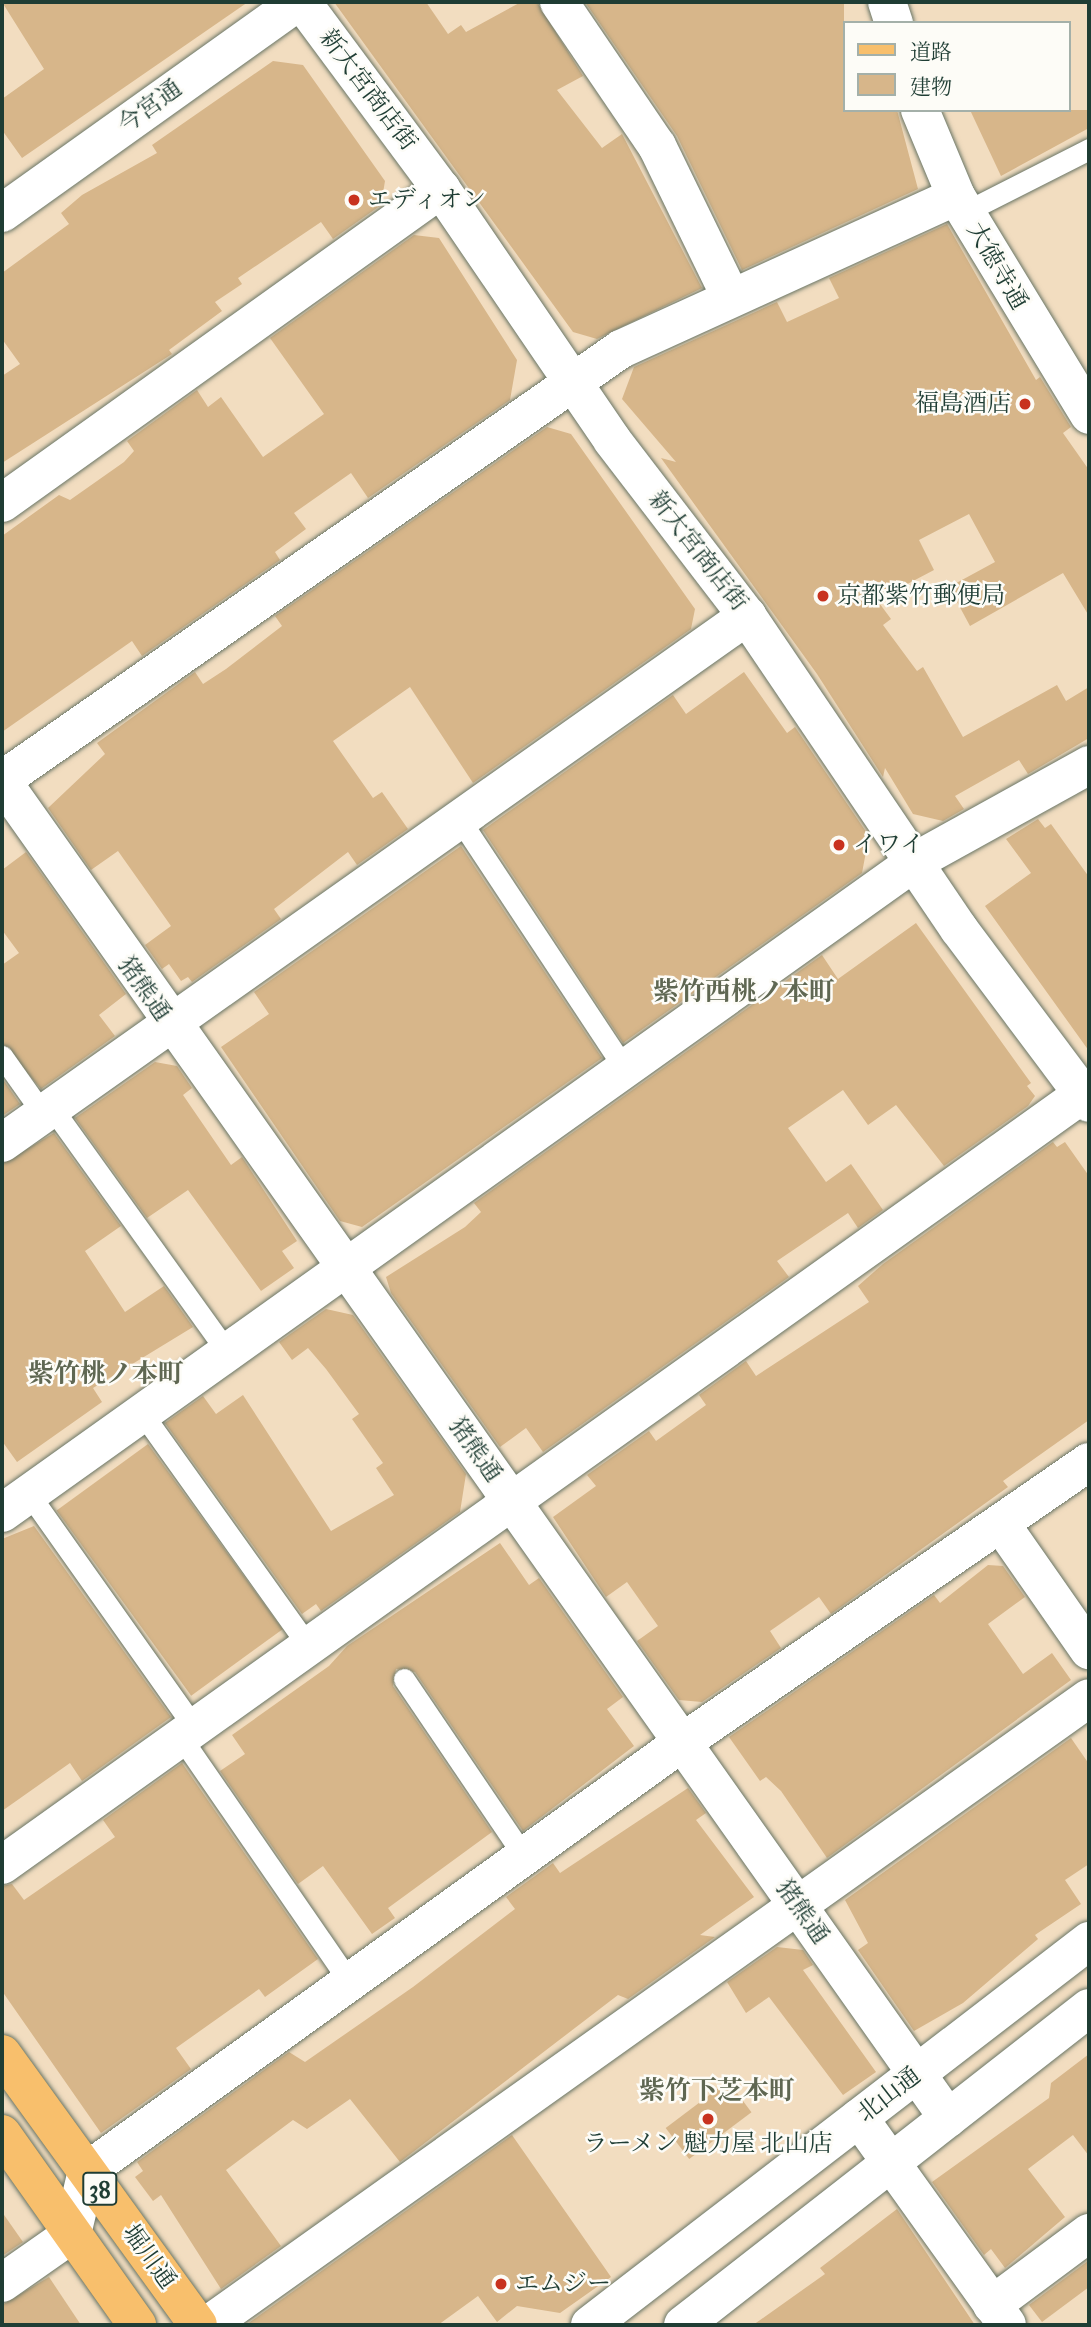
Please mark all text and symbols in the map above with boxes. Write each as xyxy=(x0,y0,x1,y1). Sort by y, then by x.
legend xyxy=(842,21,1070,112)
street label: 新大宮商店街 xyxy=(313,24,423,156)
text: 道路 xyxy=(910,39,952,65)
street label: 今宮通 xyxy=(112,74,188,140)
text: 建物 xyxy=(910,74,952,100)
place label: エディオン xyxy=(368,186,488,214)
marker: エディオン xyxy=(346,192,362,208)
street label: 大徳寺通 xyxy=(961,217,1033,315)
place label: 福島酒店 xyxy=(915,390,1011,418)
marker: 福島酒店 xyxy=(1017,396,1033,412)
street label: 新大宮商店街 xyxy=(642,485,754,617)
place label: 京都紫竹郵便局 xyxy=(837,582,1005,610)
marker: 京都紫竹郵便局 xyxy=(815,588,831,604)
place label: イワイ xyxy=(853,831,925,859)
marker: イワイ xyxy=(831,837,847,853)
street label: 猪熊通 xyxy=(112,951,176,1027)
district label: 紫竹西桃ノ本町 xyxy=(653,976,835,1008)
district label: 紫竹桃ノ本町 xyxy=(28,1358,184,1390)
street label: 猪熊通 xyxy=(443,1412,507,1488)
street label: 猪熊通 xyxy=(770,1874,834,1950)
street label: 北山通 xyxy=(852,2061,926,2129)
district label: 紫竹下芝本町 xyxy=(639,2075,795,2107)
marker: ラーメン 魁力屋 北山店 xyxy=(700,2111,716,2127)
place label: ラーメン 魁力屋 北山店 xyxy=(583,2130,833,2158)
road number: 38 xyxy=(81,2170,119,2208)
street label: 堀川通 xyxy=(116,2219,182,2295)
place label: エムジー xyxy=(515,2270,611,2298)
marker: エムジー xyxy=(493,2276,509,2292)

